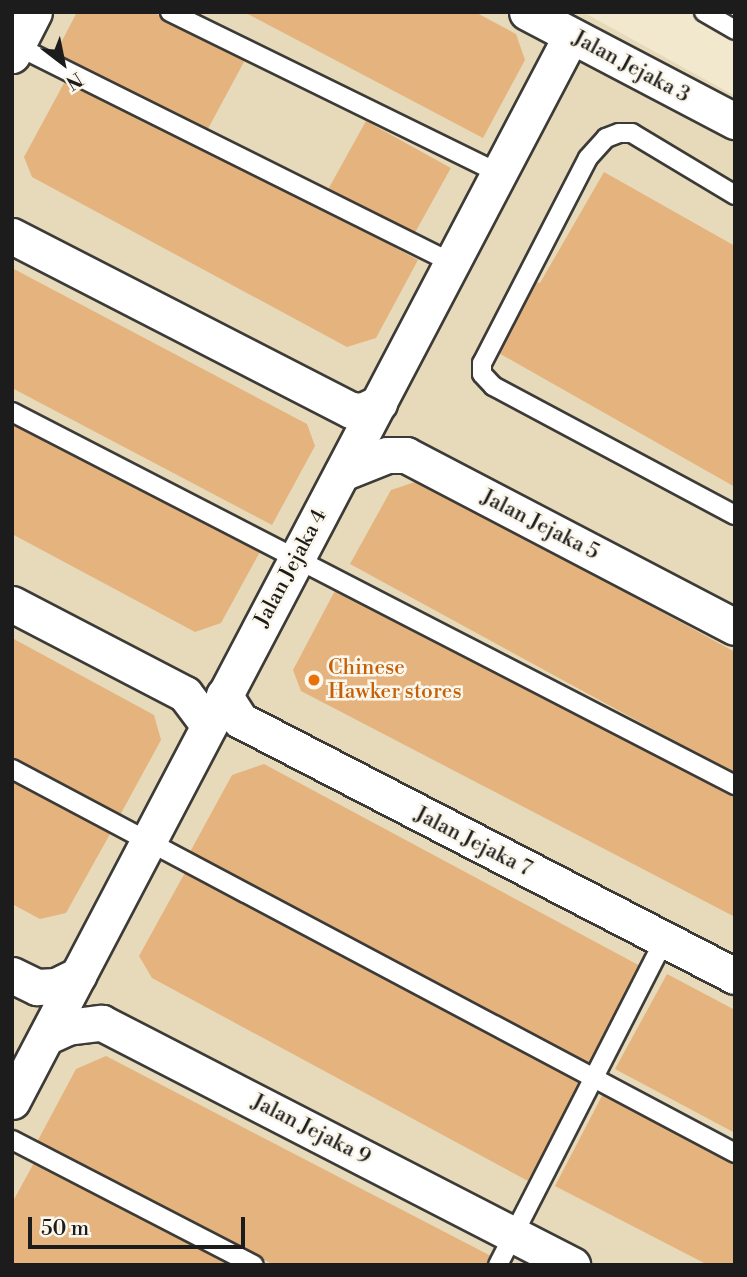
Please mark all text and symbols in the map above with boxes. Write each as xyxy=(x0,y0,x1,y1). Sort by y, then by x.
street label: Jalan Jejaka 3 xyxy=(568,26,694,108)
north arrow xyxy=(28,28,98,98)
text: N xyxy=(61,67,87,95)
street label: Jalan Jejaka 5 xyxy=(477,485,603,565)
street label: Jalan Jejaka 4 xyxy=(249,505,333,631)
place label: Chinese Hawker stores xyxy=(328,655,462,705)
marker: Chinese Hawker stores xyxy=(306,672,322,688)
street label: Jalan Jejaka 7 xyxy=(410,802,536,882)
street label: Jalan Jejaka 9 xyxy=(248,1089,374,1171)
scale bar xyxy=(32,1204,248,1248)
text: 50 m xyxy=(41,1216,89,1242)

